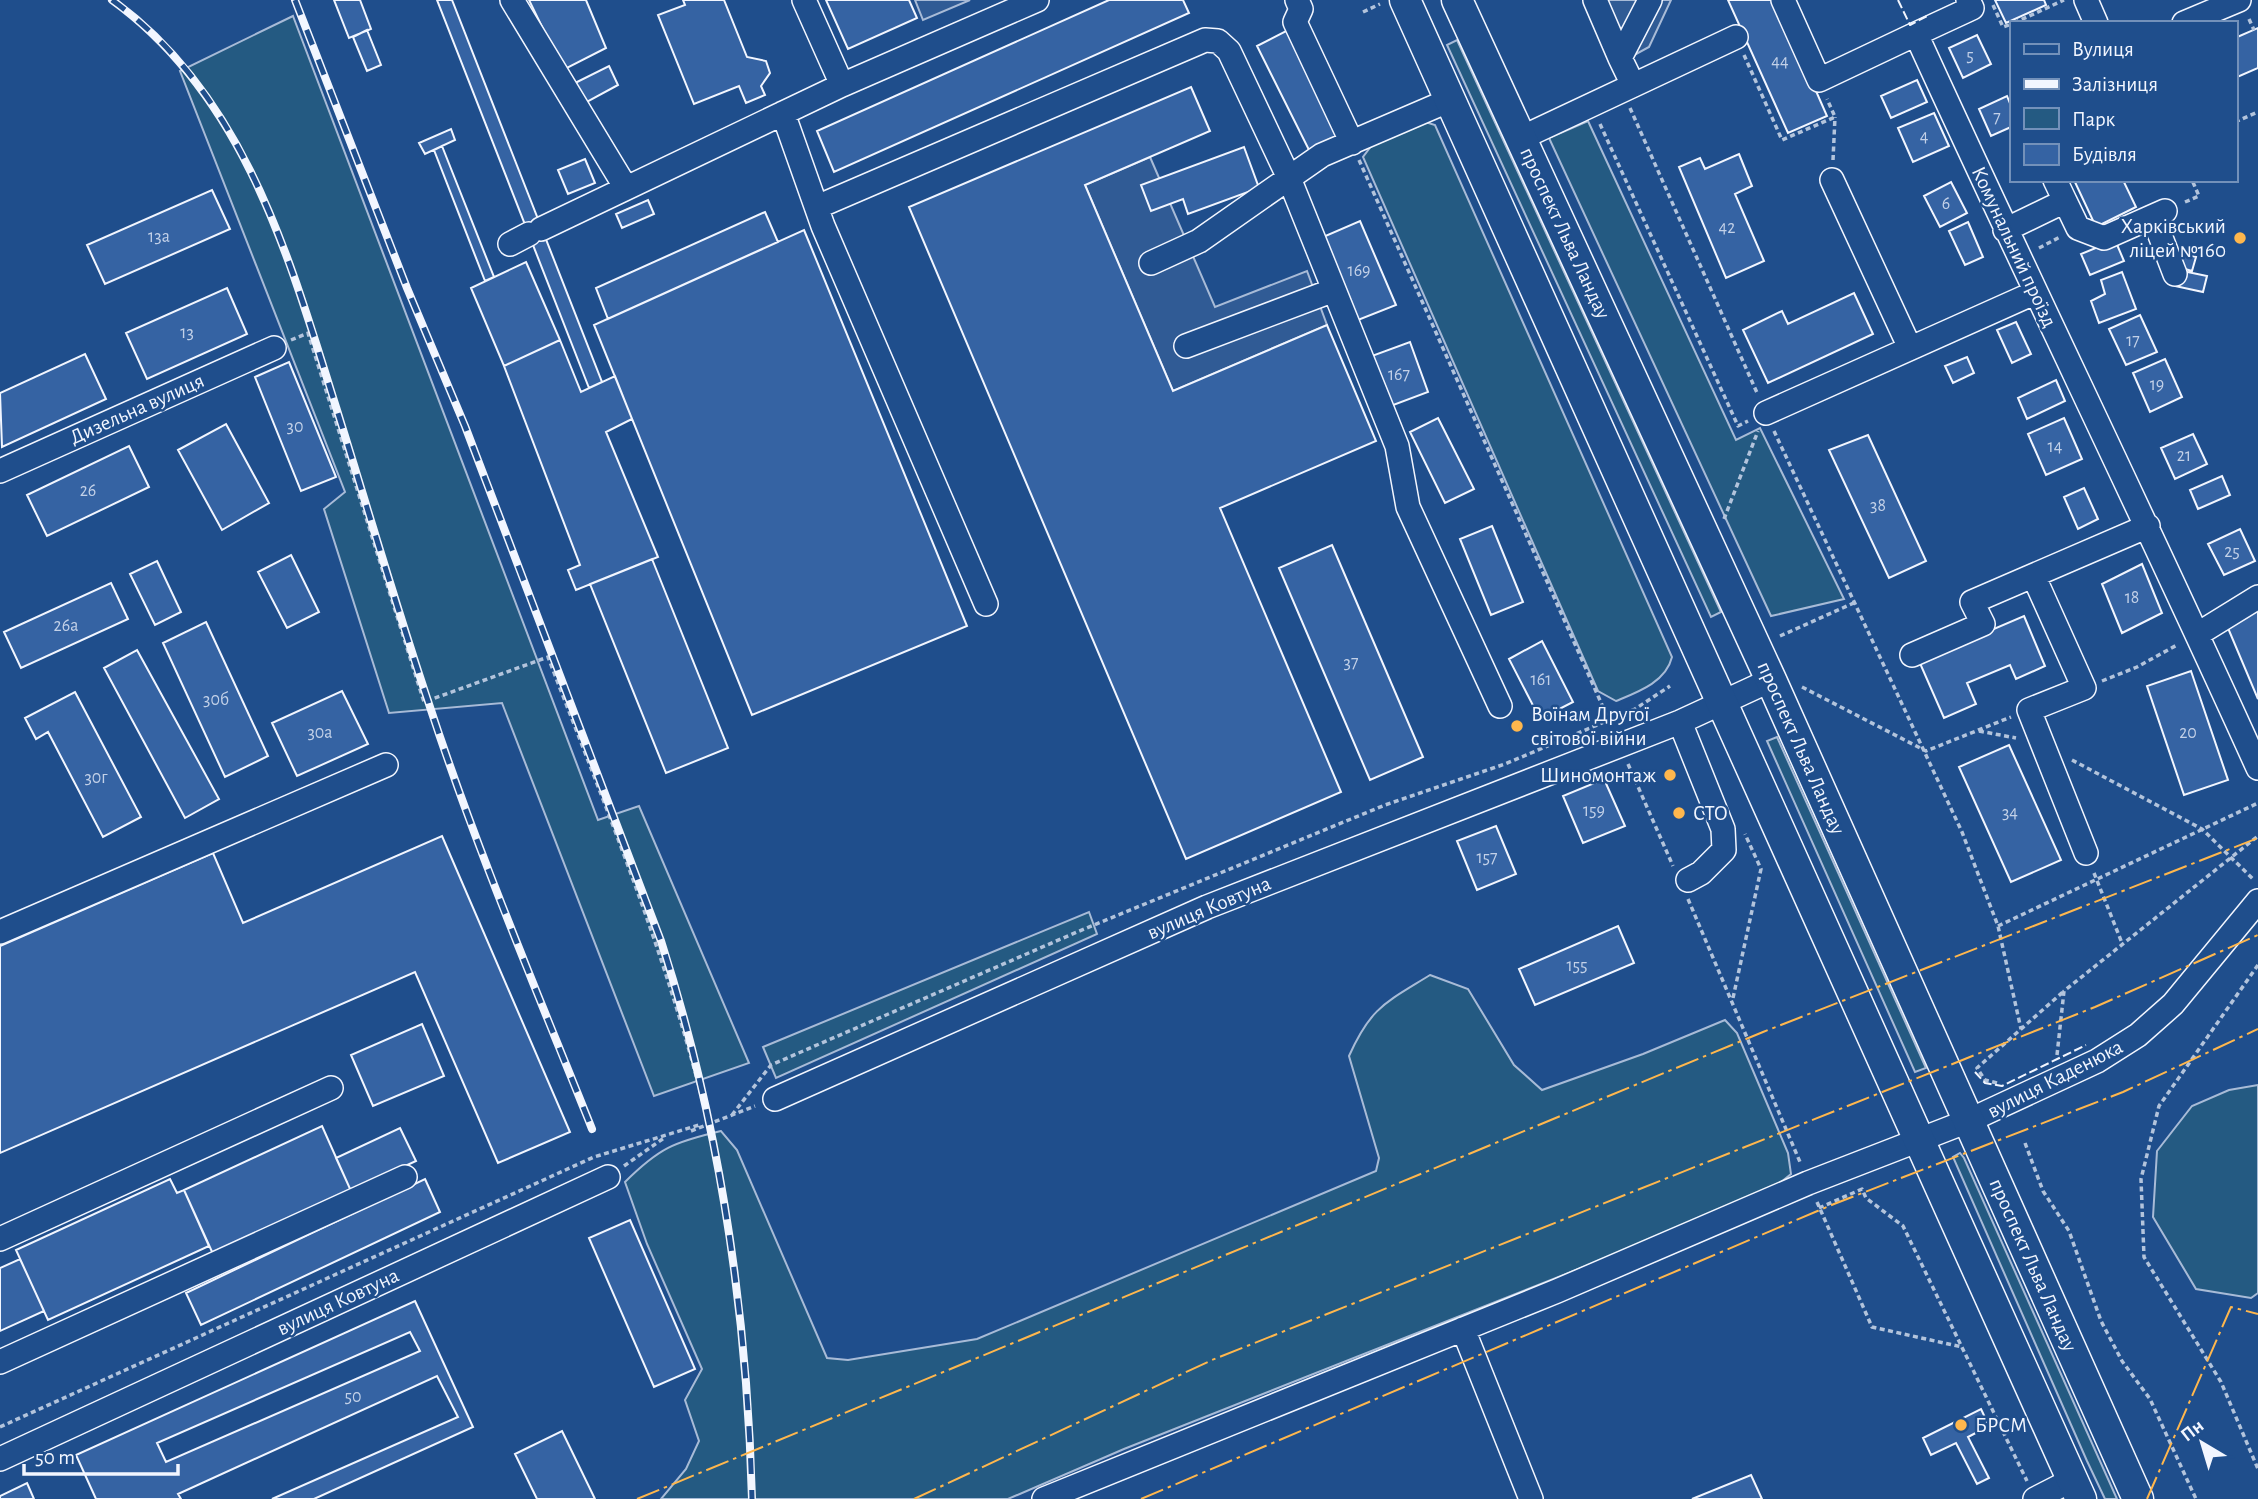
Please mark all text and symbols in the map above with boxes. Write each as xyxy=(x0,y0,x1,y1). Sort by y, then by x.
legend xyxy=(2010,21,2237,182)
text: Вулиця xyxy=(2072,39,2134,60)
house number: 5 xyxy=(1966,47,1974,65)
house number: 44 xyxy=(1771,53,1789,71)
text: Залізниця xyxy=(2072,74,2158,95)
house number: 7 xyxy=(1993,109,2001,127)
text: Парк xyxy=(2072,109,2116,130)
house number: 4 xyxy=(1920,128,1929,146)
street label: проспект Льва Ландау xyxy=(1516,144,1614,322)
text: Будівля xyxy=(2072,144,2137,165)
street label: Комунальний проїзд xyxy=(1968,163,2060,331)
house number: 6 xyxy=(1942,195,1950,213)
place label: Харківський ліцей №160 xyxy=(2121,216,2226,261)
house number: 42 xyxy=(1719,219,1735,237)
house number: 13а xyxy=(148,228,170,246)
marker: Харківський ліцей №160 xyxy=(2232,230,2248,246)
house number: 169 xyxy=(1347,262,1371,280)
house number: 13 xyxy=(180,324,194,342)
house number: 17 xyxy=(2126,332,2140,350)
house number: 167 xyxy=(1388,366,1410,384)
street label: Дизельна вулиця xyxy=(67,370,207,448)
house number: 19 xyxy=(2150,376,2164,394)
house number: 30 xyxy=(287,418,303,436)
house number: 14 xyxy=(2048,438,2063,456)
house number: 21 xyxy=(2177,447,2191,465)
house number: 26 xyxy=(80,482,96,500)
house number: 38 xyxy=(1870,497,1886,515)
house number: 25 xyxy=(2224,543,2240,561)
house number: 18 xyxy=(2125,589,2139,607)
house number: 26а xyxy=(54,617,78,635)
house number: 37 xyxy=(1344,654,1358,672)
street label: проспект Льва Ландау xyxy=(1753,658,1849,838)
house number: 161 xyxy=(1531,671,1551,689)
house number: 30б xyxy=(203,690,229,709)
place label: Воїнам Другої світової війни xyxy=(1531,704,1649,749)
marker: Воїнам Другої світової війни xyxy=(1509,718,1525,734)
house number: 30а xyxy=(307,724,333,742)
house number: 20 xyxy=(2179,724,2197,742)
place label: Шиномонтаж xyxy=(1540,765,1656,786)
marker: Шиномонтаж xyxy=(1662,767,1678,783)
house number: 30г xyxy=(84,769,108,787)
house number: 159 xyxy=(1583,802,1605,820)
place label: СТО xyxy=(1693,803,1728,824)
house number: 34 xyxy=(2002,804,2018,822)
marker: СТО xyxy=(1671,805,1687,821)
house number: 157 xyxy=(1476,849,1498,867)
street label: вулиця Ковтуна xyxy=(1144,872,1274,943)
house number: 155 xyxy=(1566,957,1588,975)
street label: вулиця Каденюка xyxy=(1984,1036,2126,1122)
street label: проспект Льва Ландау xyxy=(1985,1175,2081,1355)
street label: вулиця Ковтуна xyxy=(274,1264,403,1339)
house number: 50 xyxy=(344,1388,362,1406)
north arrow xyxy=(2167,1408,2237,1478)
place label: БРСМ xyxy=(1975,1415,2027,1436)
text: Пн xyxy=(2177,1416,2207,1445)
marker: БРСМ xyxy=(1953,1417,1969,1433)
scale bar xyxy=(24,1432,178,1476)
text: 50 m xyxy=(35,1447,75,1468)

